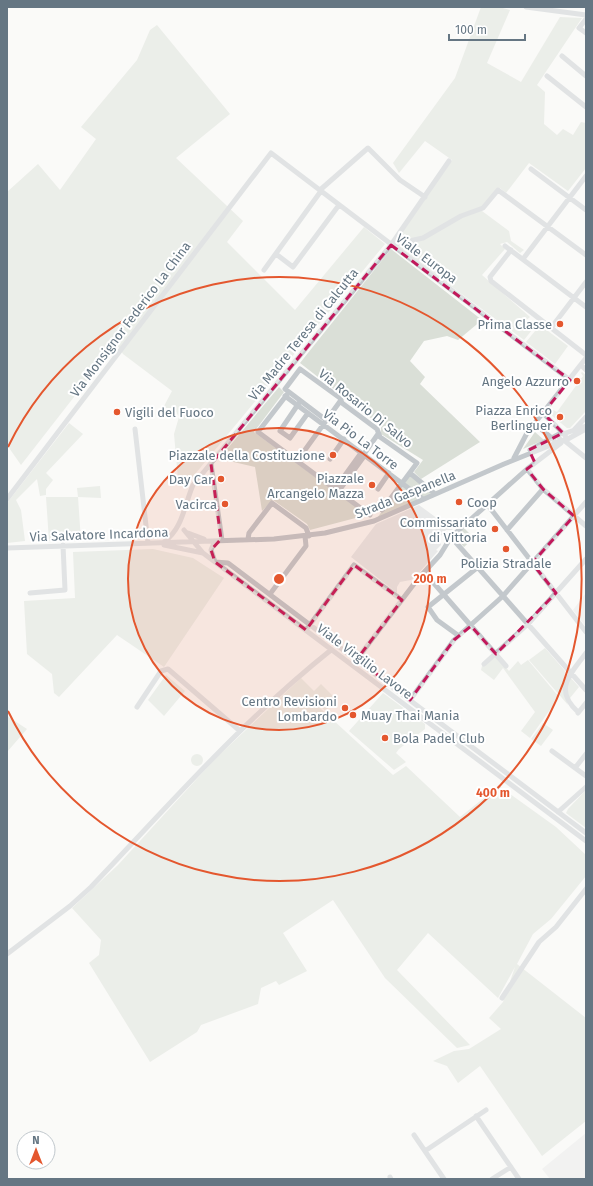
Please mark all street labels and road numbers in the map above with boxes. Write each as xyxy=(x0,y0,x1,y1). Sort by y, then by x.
street label: Viale Europa xyxy=(393,230,460,286)
street label: Via Monsignor Federico La China xyxy=(67,239,194,400)
street label: Via Madre Teresa di Calcutta xyxy=(245,265,361,403)
street label: Via Rosario Di Salvo xyxy=(316,366,416,451)
street label: Via Pio La Torre xyxy=(320,406,401,473)
street label: Strada Gaspanella xyxy=(353,467,458,521)
street label: Via Salvatore Incardona xyxy=(29,525,169,544)
street label: Viale Virgilio Lavore xyxy=(314,621,415,702)

